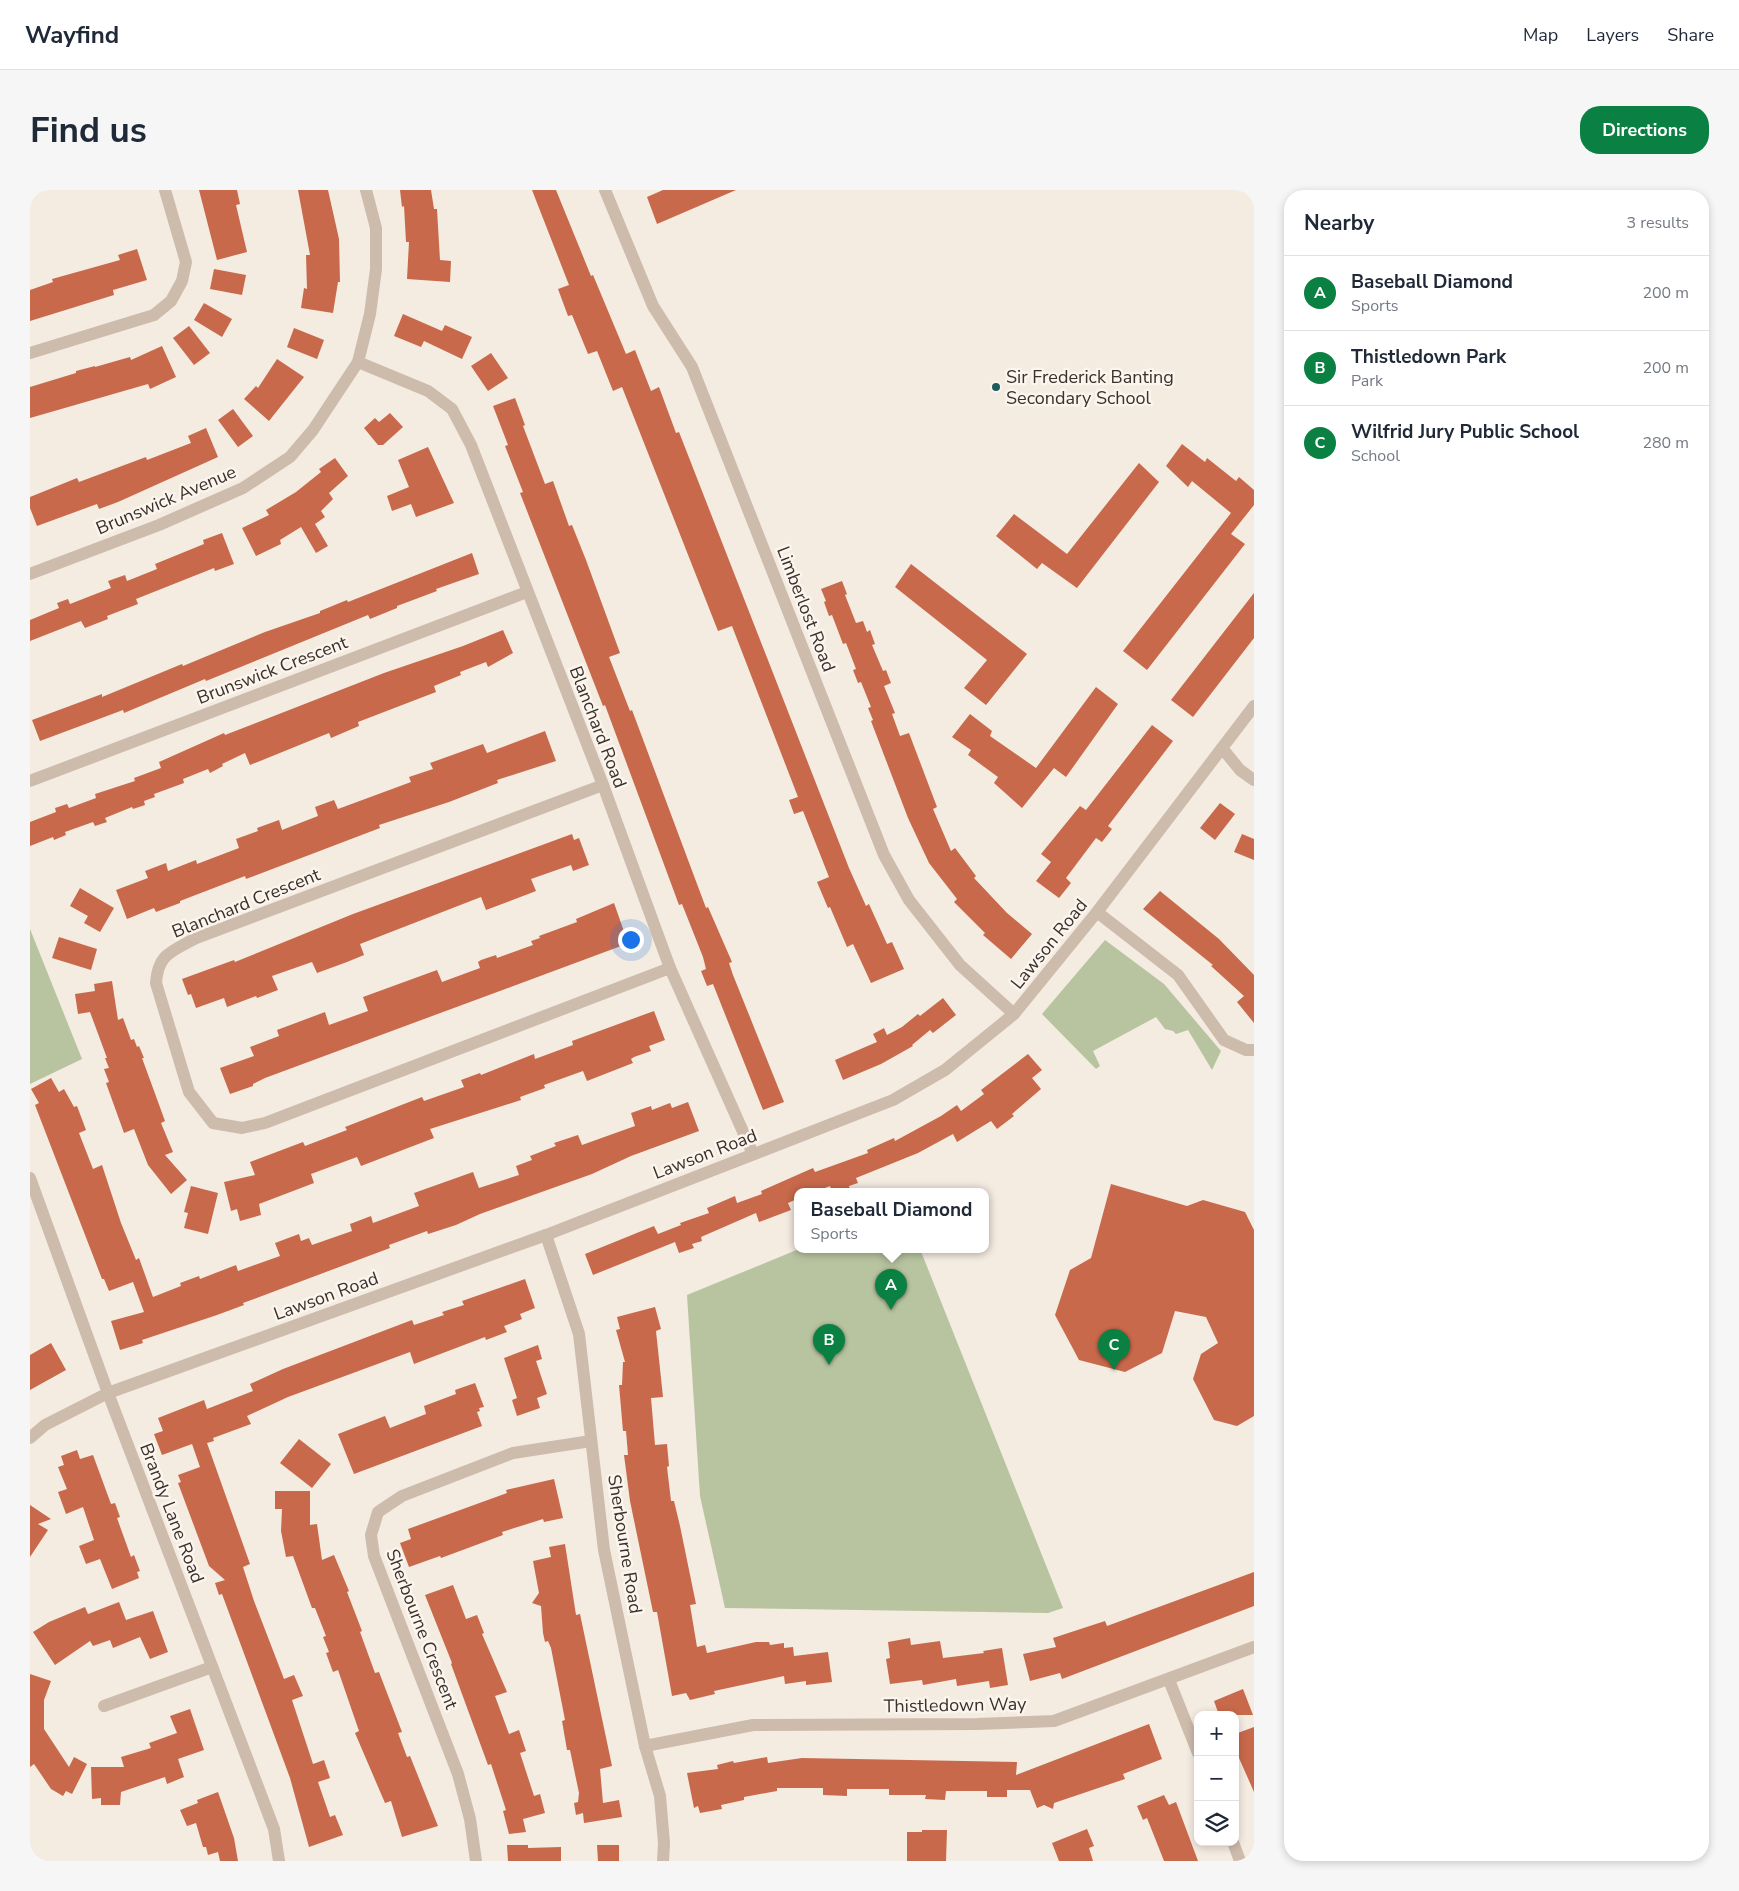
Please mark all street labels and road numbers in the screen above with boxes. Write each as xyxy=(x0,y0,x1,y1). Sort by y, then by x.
street label: Brunswick Avenue xyxy=(92,460,240,540)
street label: Limberlost Road xyxy=(771,543,841,675)
street label: Brunswick Crescent xyxy=(193,630,351,710)
street label: Blanchard Road xyxy=(564,663,632,791)
street label: Blanchard Crescent xyxy=(168,862,324,944)
street label: Lawson Road xyxy=(1005,894,1093,994)
street label: Lawson Road xyxy=(650,1123,760,1185)
street label: Lawson Road xyxy=(270,1266,382,1326)
street label: Brandy Lane Road xyxy=(134,1439,210,1587)
street label: Sherbourne Road xyxy=(602,1473,648,1615)
street label: Sherbourne Crescent xyxy=(380,1545,464,1713)
street label: Thistledown Way xyxy=(883,1692,1027,1718)

